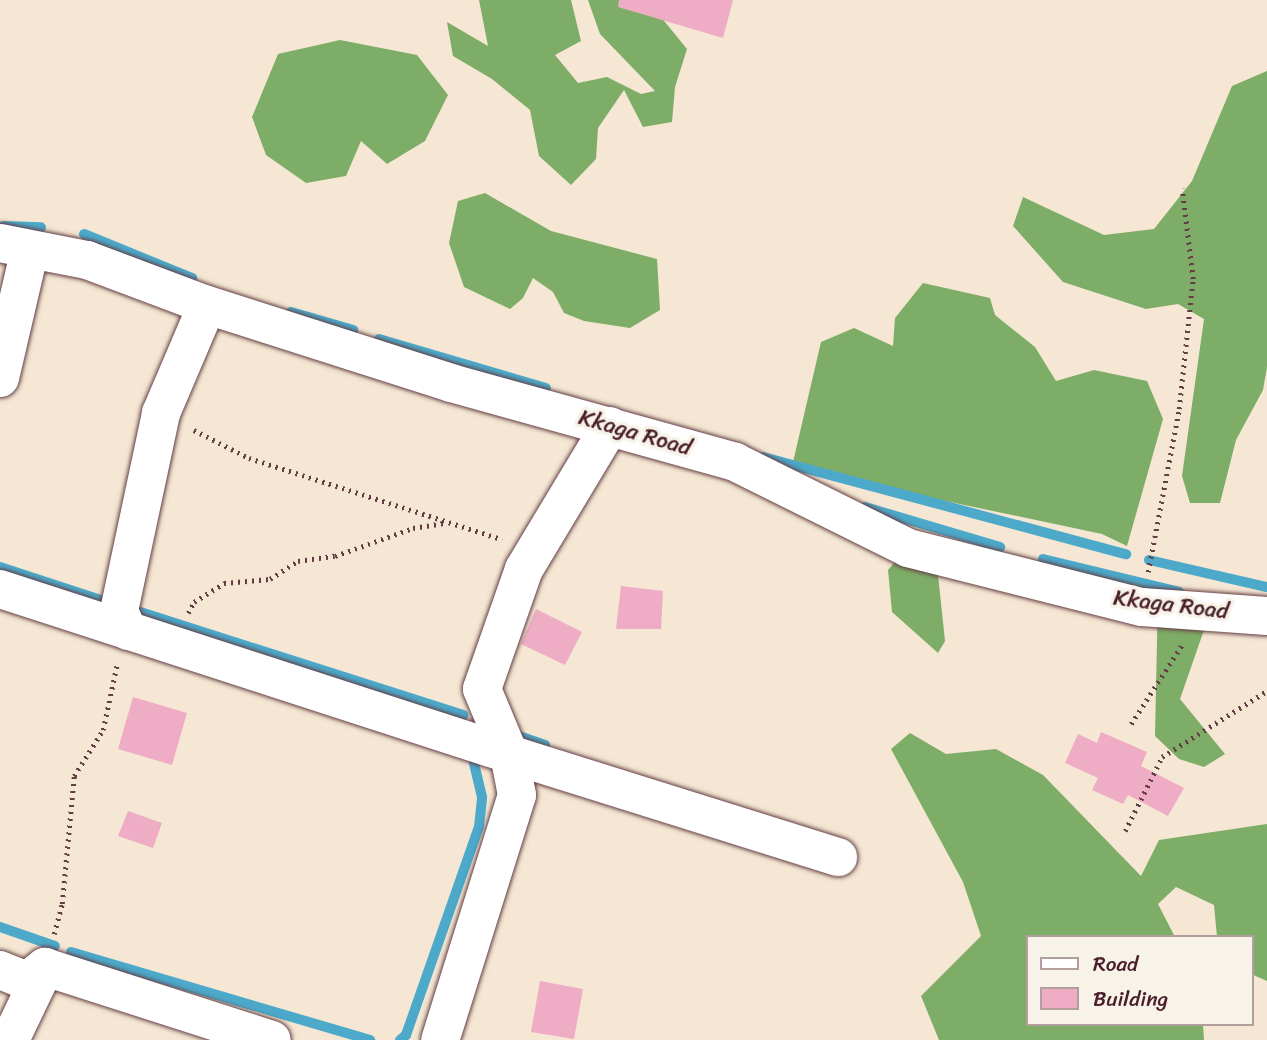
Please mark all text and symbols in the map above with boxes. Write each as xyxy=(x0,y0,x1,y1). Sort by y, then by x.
street label: Kkaga Road xyxy=(575,404,695,462)
street label: Kkaga Road xyxy=(1112,584,1230,626)
legend xyxy=(1026,935,1253,1026)
text: Road xyxy=(1093,945,1138,983)
text: Building xyxy=(1093,980,1168,1018)

